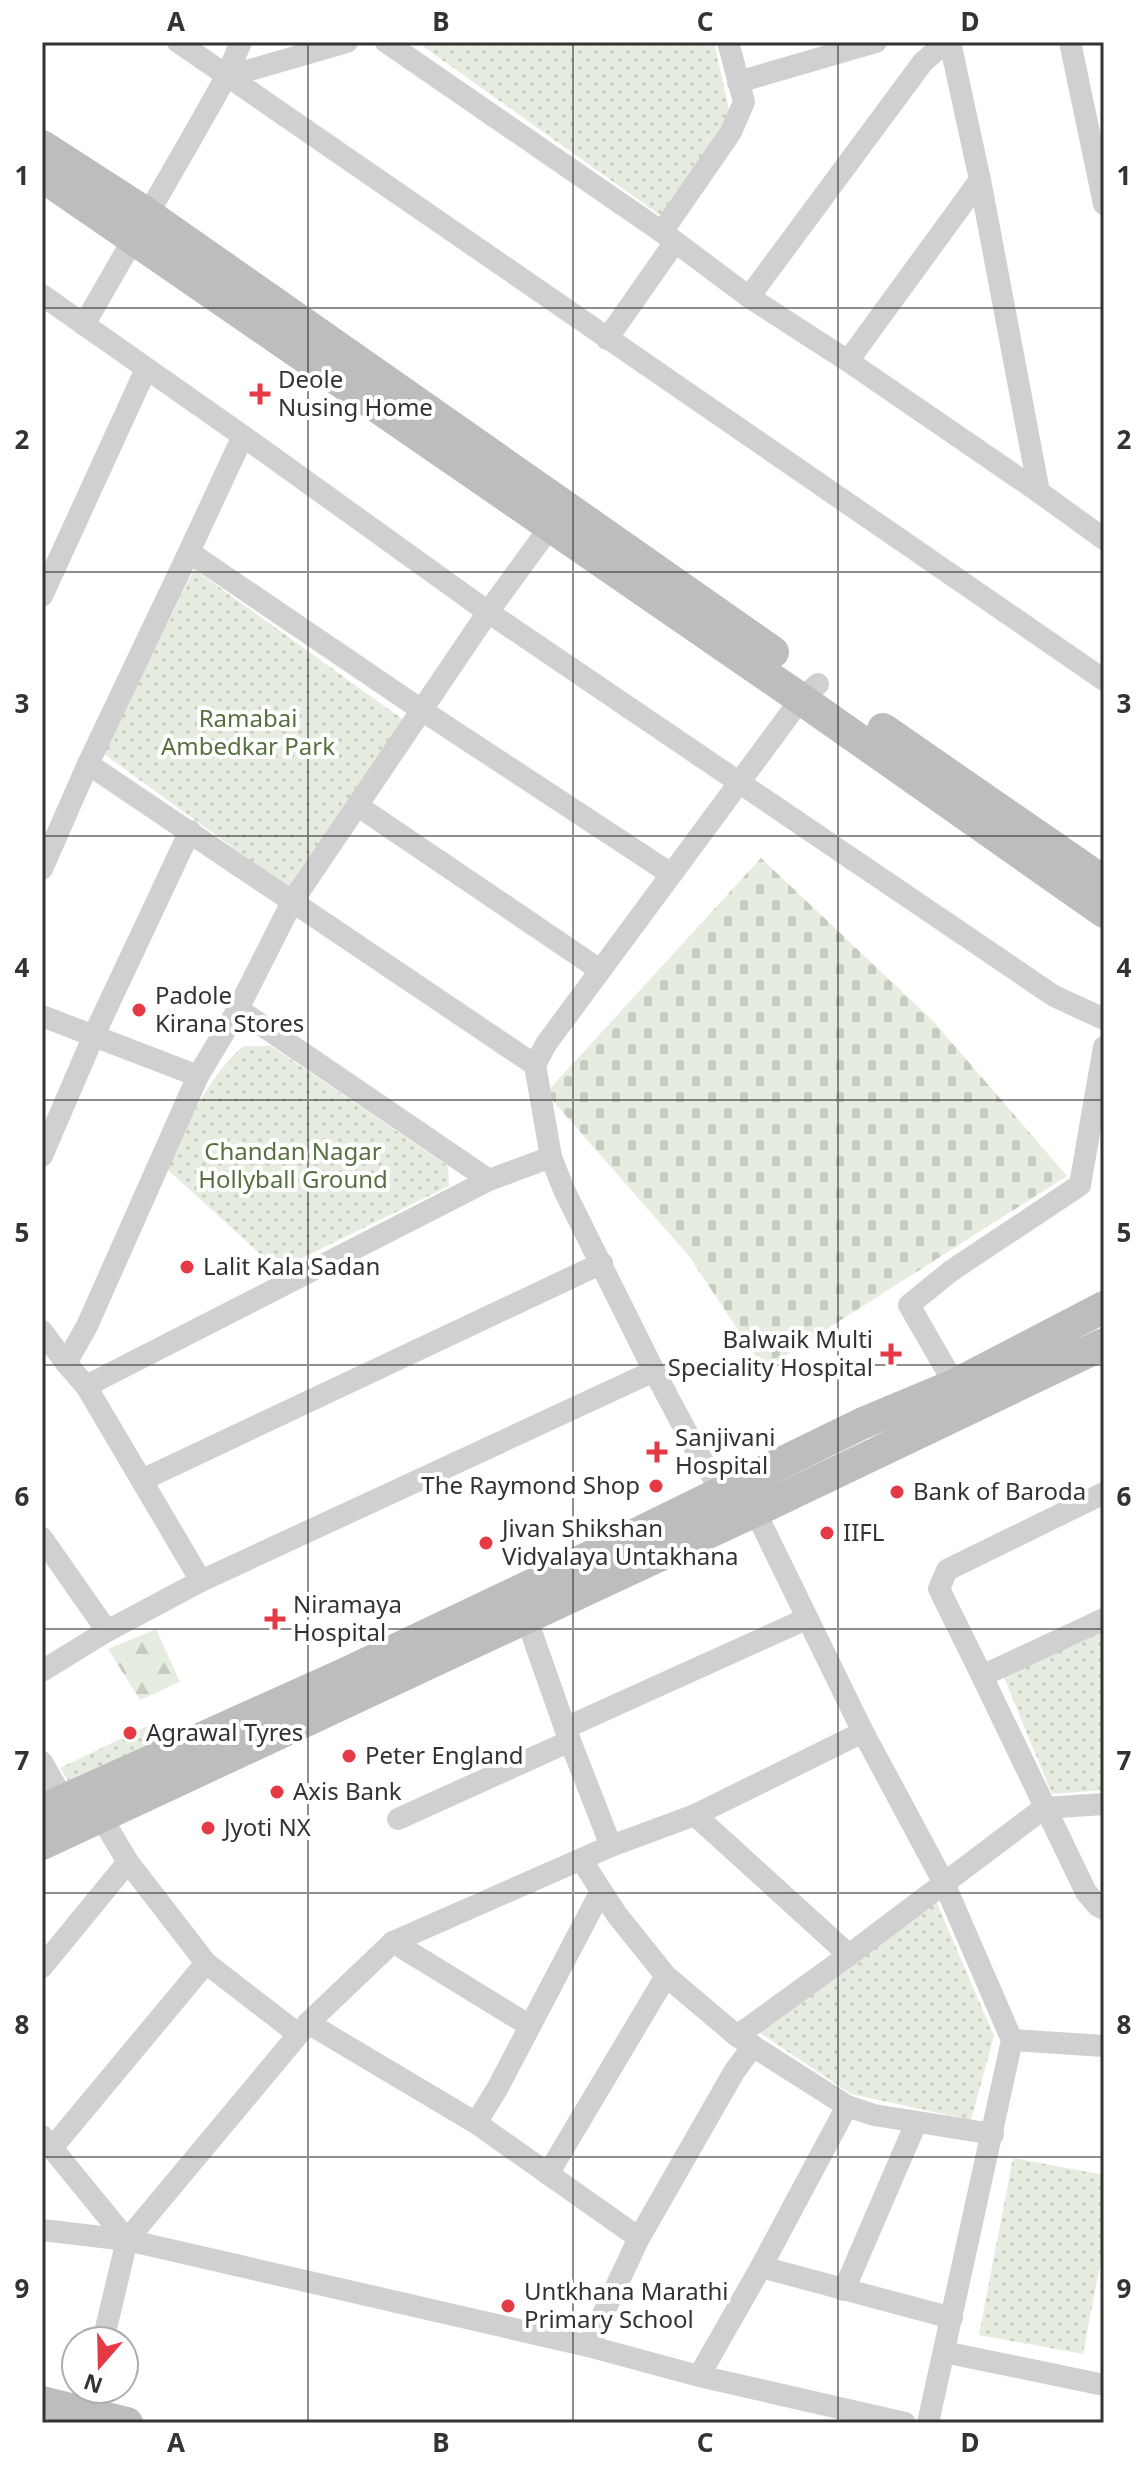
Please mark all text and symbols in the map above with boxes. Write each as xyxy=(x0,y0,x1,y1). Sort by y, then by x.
text: A xyxy=(167,3,185,39)
text: B xyxy=(432,3,450,39)
text: C xyxy=(697,3,713,39)
text: D xyxy=(960,3,980,39)
text: 1 xyxy=(15,157,29,193)
text: 1 xyxy=(1117,157,1131,193)
place label: Deole Nusing Home xyxy=(278,362,433,423)
marker: Deole Nusing Home xyxy=(249,383,271,405)
text: 2 xyxy=(15,421,30,457)
text: 2 xyxy=(1117,421,1132,457)
text: 3 xyxy=(15,685,29,721)
text: 3 xyxy=(1117,685,1131,721)
park label: Ramabai Ambedkar Park xyxy=(161,701,335,762)
text: 4 xyxy=(15,949,30,985)
text: 4 xyxy=(1117,949,1132,985)
place label: Padole Kirana Stores xyxy=(155,978,304,1039)
marker: Padole Kirana Stores xyxy=(130,1001,148,1019)
park label: Chandan Nagar Hollyball Ground xyxy=(198,1134,388,1195)
text: 5 xyxy=(15,1214,29,1250)
text: 5 xyxy=(1117,1214,1131,1250)
place label: Lalit Kala Sadan xyxy=(203,1249,380,1282)
marker: Lalit Kala Sadan xyxy=(178,1258,196,1276)
place label: Balwaik Multi Speciality Hospital xyxy=(668,1322,873,1383)
marker: Balwaik Multi Speciality Hospital xyxy=(880,1343,902,1365)
place label: Sanjivani Hospital xyxy=(675,1420,776,1481)
marker: Sanjivani Hospital xyxy=(646,1441,668,1463)
place label: The Raymond Shop xyxy=(421,1468,640,1501)
place label: Bank of Baroda xyxy=(913,1474,1086,1507)
marker: The Raymond Shop xyxy=(647,1477,665,1495)
text: 6 xyxy=(15,1478,30,1514)
text: 6 xyxy=(1117,1478,1132,1514)
marker: Bank of Baroda xyxy=(888,1483,906,1501)
place label: Jivan Shikshan Vidyalaya Untakhana xyxy=(500,1511,739,1572)
place label: IIFL xyxy=(843,1515,884,1548)
marker: IIFL xyxy=(818,1524,836,1542)
marker: Jivan Shikshan Vidyalaya Untakhana xyxy=(477,1534,495,1552)
place label: Niramaya Hospital xyxy=(293,1587,402,1648)
marker: Niramaya Hospital xyxy=(264,1608,286,1630)
place label: Agrawal Tyres xyxy=(146,1715,303,1748)
marker: Agrawal Tyres xyxy=(121,1724,139,1742)
place label: Peter England xyxy=(365,1738,524,1771)
text: 7 xyxy=(15,1742,30,1778)
text: 7 xyxy=(1117,1742,1132,1778)
marker: Peter England xyxy=(340,1747,358,1765)
place label: Axis Bank xyxy=(293,1774,402,1807)
marker: Axis Bank xyxy=(268,1783,286,1801)
place label: Jyoti NX xyxy=(222,1810,311,1843)
marker: Jyoti NX xyxy=(199,1819,217,1837)
text: 8 xyxy=(15,2006,29,2042)
text: 8 xyxy=(1117,2006,1131,2042)
text: 9 xyxy=(15,2270,29,2306)
text: 9 xyxy=(1117,2270,1131,2306)
place label: Untkhana Marathi Primary School xyxy=(524,2274,729,2335)
marker: Untkhana Marathi Primary School xyxy=(499,2297,517,2315)
north arrow xyxy=(60,2325,140,2405)
text: N xyxy=(79,2368,106,2402)
text: A xyxy=(167,2424,185,2460)
text: B xyxy=(432,2424,450,2460)
text: C xyxy=(697,2424,713,2460)
text: D xyxy=(960,2424,980,2460)

